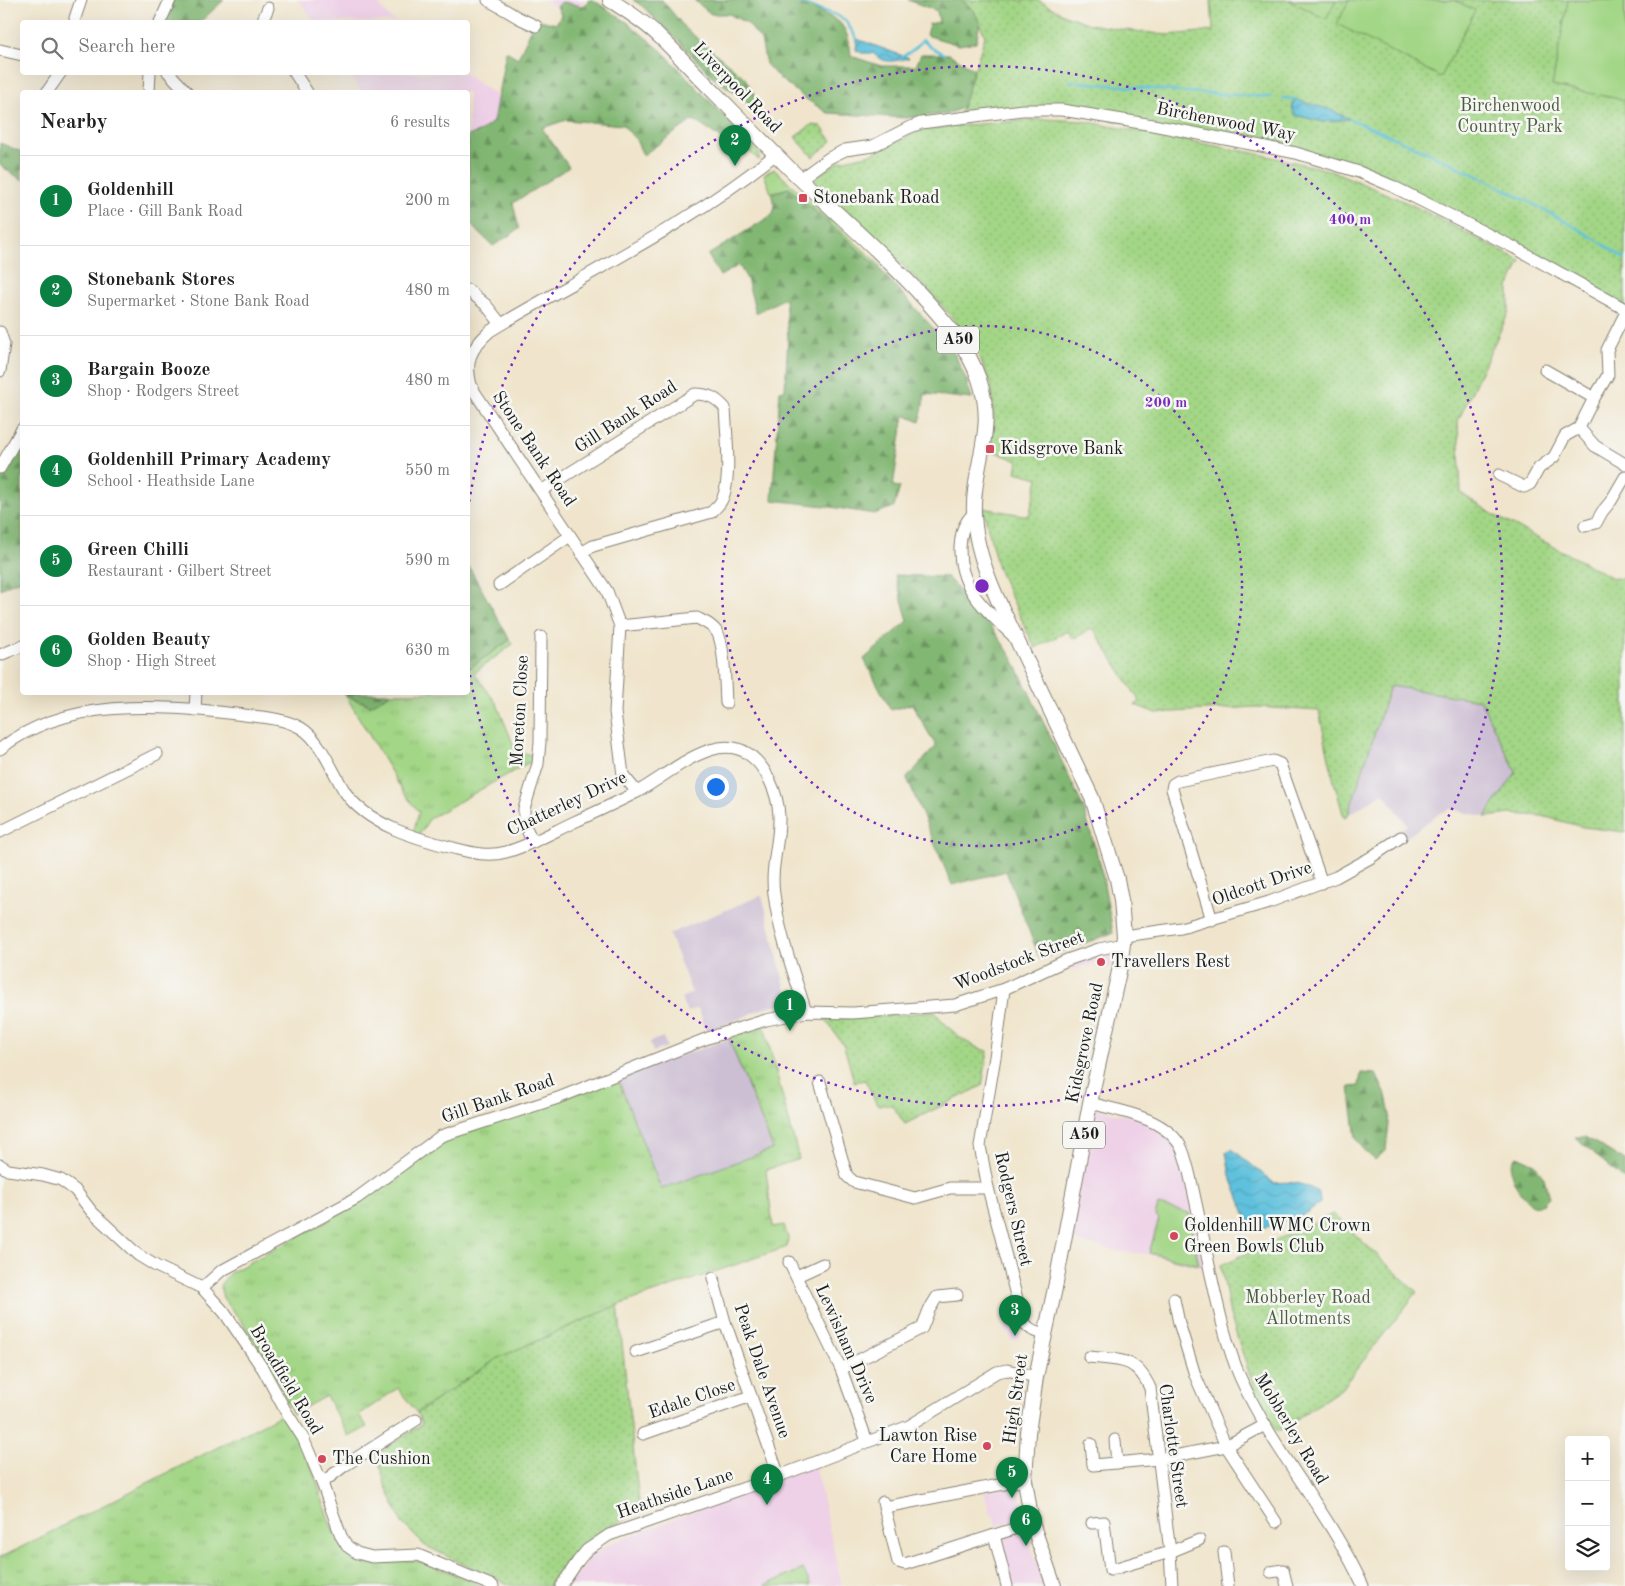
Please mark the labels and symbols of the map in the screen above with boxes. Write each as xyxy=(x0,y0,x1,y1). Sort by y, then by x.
street label: Liverpool Road xyxy=(689,39,785,137)
park label: Birchenwood Country Park xyxy=(1457,97,1563,136)
street label: Birchenwood Way xyxy=(1155,100,1298,144)
pin: 2 xyxy=(719,125,751,166)
place label: Stonebank Road xyxy=(813,189,940,207)
marker: Stonebank Road xyxy=(797,192,809,204)
text: 400 m xyxy=(1329,213,1371,228)
road number: A50 xyxy=(937,326,979,354)
street label: Gill Bank Road xyxy=(572,377,680,457)
street label: Stone Bank Road xyxy=(489,388,579,510)
text: 200 m xyxy=(1145,396,1187,411)
place label: Kidsgrove Bank xyxy=(1000,440,1123,458)
marker: Kidsgrove Bank xyxy=(984,443,996,455)
centre of rings xyxy=(973,577,991,595)
street label: Moreton Close xyxy=(508,655,532,767)
street label: Chatterley Drive xyxy=(504,768,630,840)
your location xyxy=(703,774,729,800)
street label: Oldcott Drive xyxy=(1210,858,1314,910)
street label: Woodstock Street xyxy=(951,928,1087,994)
place label: Travellers Rest xyxy=(1111,953,1230,971)
marker: Travellers Rest xyxy=(1095,956,1107,968)
street label: Kidsgrove Road xyxy=(1063,981,1107,1105)
pin: 1 xyxy=(774,990,806,1031)
street label: Gill Bank Road xyxy=(439,1071,557,1127)
road number: A50 xyxy=(1063,1122,1105,1148)
street label: Rodgers Street xyxy=(991,1150,1035,1268)
place label: Goldenhill WMC Crown Green Bowls Club xyxy=(1184,1217,1371,1256)
marker: Goldenhill WMC Crown Green Bowls Club xyxy=(1168,1230,1180,1242)
street label: Lewisham Drive xyxy=(812,1282,880,1406)
park label: Mobberley Road Allotments xyxy=(1245,1289,1371,1328)
pin: 3 xyxy=(999,1295,1031,1336)
street label: Peak Dale Avenue xyxy=(731,1301,793,1441)
street label: Broadfield Road xyxy=(246,1322,326,1438)
street label: High Street xyxy=(1001,1353,1031,1445)
street label: Mobberley Road xyxy=(1251,1370,1331,1488)
street label: Edale Close xyxy=(646,1376,738,1422)
street label: Charlotte Street xyxy=(1155,1383,1191,1509)
place label: Lawton Rise Care Home xyxy=(879,1427,977,1466)
marker: Lawton Rise Care Home xyxy=(981,1440,993,1452)
place label: The Cushion xyxy=(332,1450,431,1468)
marker: The Cushion xyxy=(316,1453,328,1465)
pin: 5 xyxy=(996,1457,1028,1498)
pin: 4 xyxy=(751,1464,783,1505)
street label: Heathside Lane xyxy=(614,1466,736,1522)
pin: 6 xyxy=(1010,1505,1042,1546)

